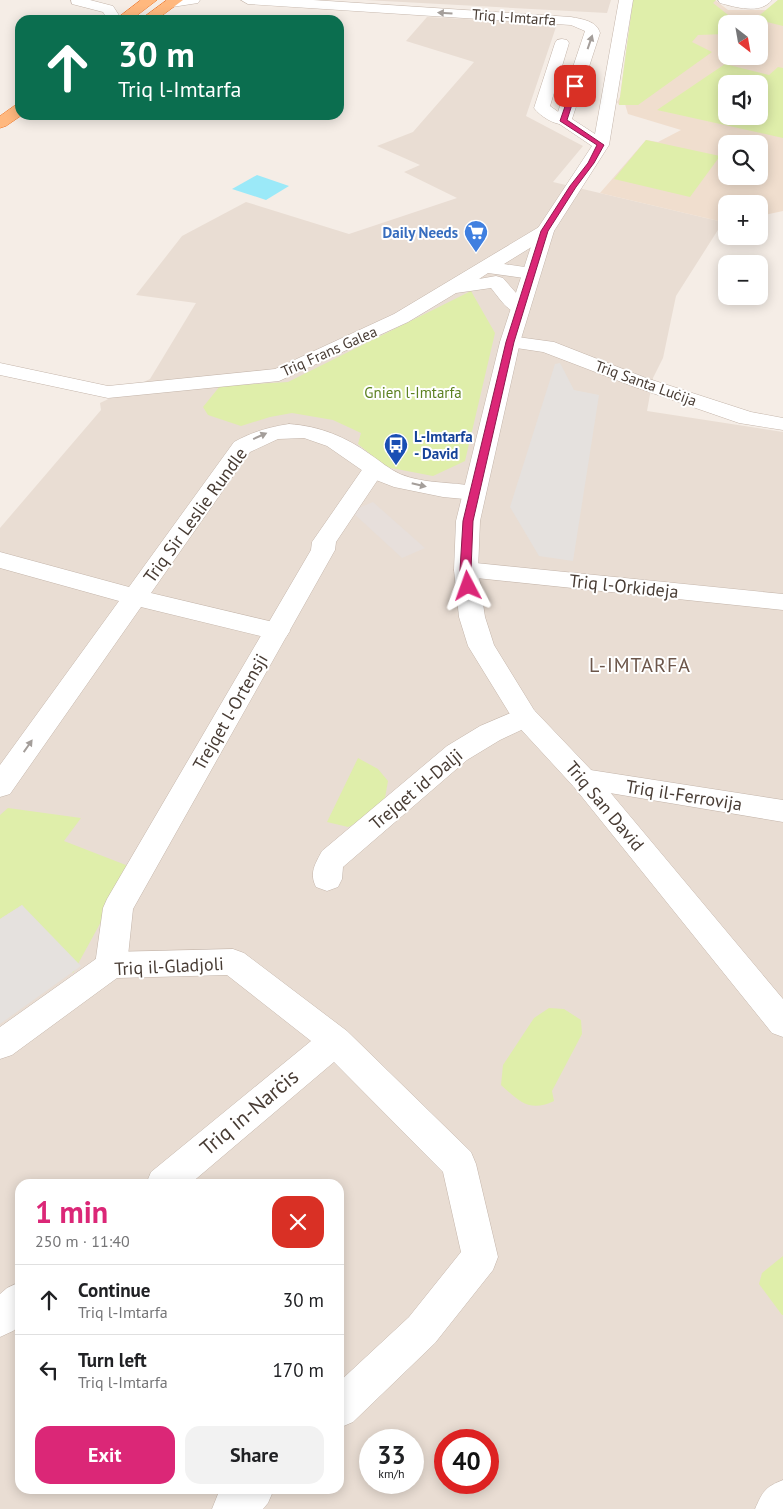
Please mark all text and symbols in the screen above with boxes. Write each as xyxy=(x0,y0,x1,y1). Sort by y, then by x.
street label: Triq l-Imtarfa xyxy=(471,5,557,29)
one-way arrow xyxy=(437,8,453,16)
north arrow xyxy=(718,15,768,65)
map controls xyxy=(718,15,768,305)
text: 30 m xyxy=(118,31,195,77)
one-way arrow xyxy=(587,34,594,49)
icon: ahead xyxy=(35,35,100,100)
pin xyxy=(554,65,596,107)
icon: arrive xyxy=(561,72,589,100)
text: Triq l-Imtarfa xyxy=(118,75,241,103)
button: sound xyxy=(718,75,768,125)
button: search xyxy=(718,135,768,185)
button: + xyxy=(718,195,768,245)
supermarket icon: Daily Needs xyxy=(463,219,489,253)
place label: Daily Needs xyxy=(383,223,458,242)
button: − xyxy=(718,255,768,305)
street label: Triq Frans Galea xyxy=(278,321,380,381)
street label: Triq Santa Luċija xyxy=(593,356,699,410)
park label: Gnien l-Imtarfa xyxy=(364,383,462,402)
place label: L-Imtarfa - David xyxy=(414,427,473,463)
one-way arrow xyxy=(253,432,267,440)
bus stop icon: L-Imtarfa - David xyxy=(383,432,409,466)
street label: Triq Sir Leslie Rundle xyxy=(138,443,252,587)
one-way arrow xyxy=(412,481,427,489)
position arrow xyxy=(441,559,493,611)
street label: Triq l-Orkideja xyxy=(568,569,680,603)
street label: Trejqet l-Ortensji xyxy=(187,650,273,774)
district label: L-IMTARFA xyxy=(589,652,691,678)
one-way arrow xyxy=(23,739,33,753)
street label: Trejqet id-Dalji xyxy=(365,743,467,835)
street label: Triq San David xyxy=(561,756,649,856)
street label: Triq il-Ferrovija xyxy=(624,774,744,816)
street label: Triq il-Gladjoli xyxy=(114,952,224,980)
street label: Triq in-Narċis xyxy=(194,1063,304,1161)
text: 1 min xyxy=(35,1192,108,1231)
button: close xyxy=(272,1196,324,1248)
text: 250 m · 11:40 xyxy=(35,1231,130,1251)
text: Continue xyxy=(78,1278,150,1302)
icon: ahead xyxy=(35,1286,63,1314)
text: 30 m xyxy=(283,1288,324,1312)
text: Triq l-Imtarfa xyxy=(78,1302,168,1322)
text: Turn left xyxy=(78,1348,147,1372)
icon: left xyxy=(35,1356,63,1384)
text: 170 m xyxy=(272,1358,324,1382)
text: Triq l-Imtarfa xyxy=(78,1372,168,1392)
button: Exit xyxy=(35,1426,175,1484)
button: Share xyxy=(185,1426,324,1484)
speed limit sign: 40 xyxy=(434,1429,499,1494)
text: 33 xyxy=(377,1439,406,1471)
text: km/h xyxy=(378,1466,405,1481)

